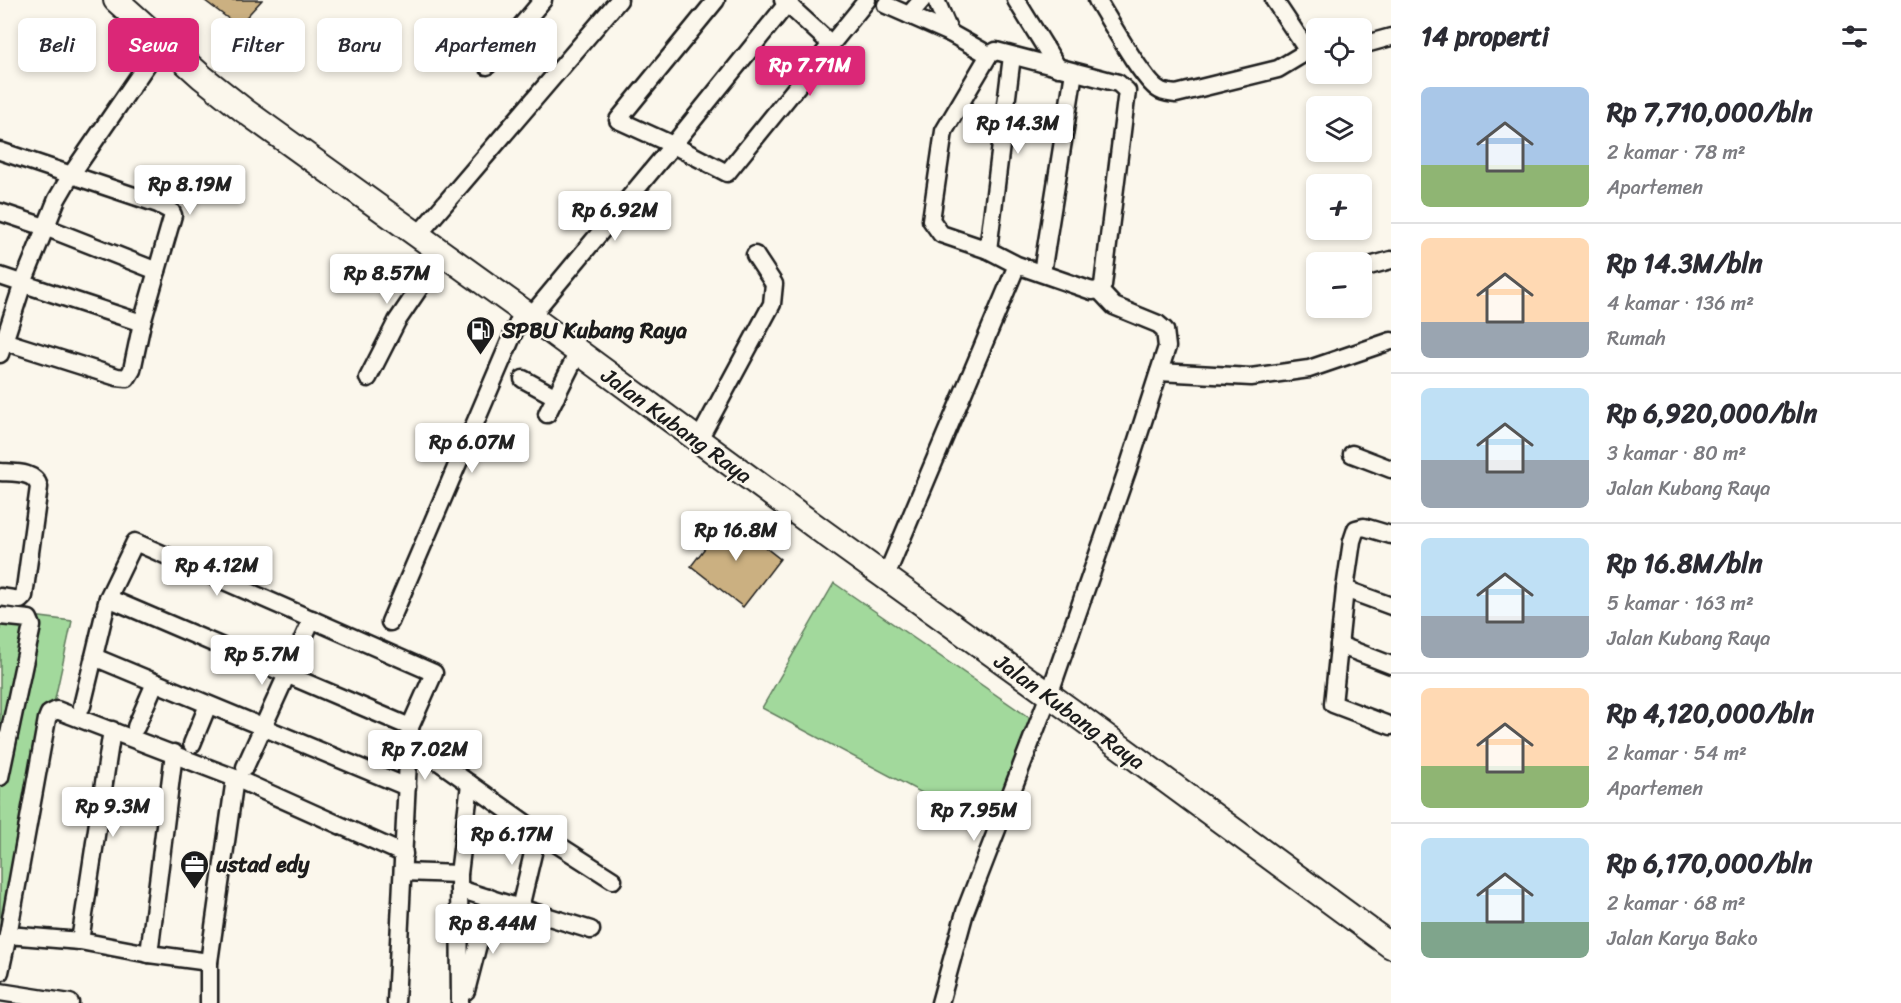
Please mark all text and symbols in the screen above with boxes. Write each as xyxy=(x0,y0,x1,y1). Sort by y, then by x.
text: 14 properti xyxy=(1421,13,1549,59)
chip: Beli xyxy=(18,18,96,72)
chip: Sewa xyxy=(108,18,199,72)
chip: Filter xyxy=(211,18,305,72)
chip: Baru xyxy=(317,18,402,72)
chip: Apartemen xyxy=(414,18,557,72)
map controls xyxy=(1306,18,1372,318)
button: locate xyxy=(1306,18,1372,84)
icon: filters xyxy=(1838,20,1871,53)
pin: Rp 7.71M xyxy=(748,46,872,97)
text: Rp 7.71M xyxy=(769,48,851,83)
text: Rp 7,710,000/bln xyxy=(1607,89,1813,135)
button: layers xyxy=(1306,96,1372,162)
pin: Rp 14.3M xyxy=(956,104,1080,155)
text: Rp 14.3M xyxy=(977,106,1059,141)
icon: home xyxy=(1469,111,1541,183)
text: 2 kamar · 78 m² xyxy=(1607,135,1746,170)
pin: Rp 8.19M xyxy=(128,165,252,216)
text: Rp 8.19M xyxy=(148,167,232,202)
text: Apartemen xyxy=(1607,170,1703,205)
button: + xyxy=(1306,174,1372,240)
pin: Rp 6.92M xyxy=(553,191,677,242)
text: Rp 6.92M xyxy=(572,193,658,228)
text: Rp 14.3M/bln xyxy=(1607,240,1763,286)
button: − xyxy=(1306,252,1372,318)
pin: Rp 8.57M xyxy=(325,254,449,305)
text: Rp 8.57M xyxy=(344,256,430,291)
icon: home xyxy=(1469,262,1541,334)
text: 4 kamar · 136 m² xyxy=(1607,286,1754,321)
place label: SPBU Kubang Raya xyxy=(501,311,687,350)
fuel station icon: SPBU Kubang Raya xyxy=(465,314,497,356)
text: Rumah xyxy=(1607,321,1666,356)
street label: Jalan Kubang Raya xyxy=(592,356,761,494)
text: Rp 6,920,000/bln xyxy=(1607,390,1817,436)
icon: home xyxy=(1469,412,1541,484)
pin: Rp 6.07M xyxy=(410,423,534,474)
text: Rp 6.07M xyxy=(429,425,515,460)
text: 3 kamar · 80 m² xyxy=(1607,436,1746,471)
text: Jalan Kubang Raya xyxy=(1607,471,1770,506)
pin: Rp 16.8M xyxy=(674,511,798,562)
text: Rp 16.8M xyxy=(695,513,777,548)
text: Rp 16.8M/bln xyxy=(1607,540,1763,586)
pin: Rp 4.12M xyxy=(155,546,279,597)
text: Rp 4.12M xyxy=(176,548,258,583)
icon: home xyxy=(1469,562,1541,634)
text: 5 kamar · 163 m² xyxy=(1607,586,1754,621)
text: Jalan Kubang Raya xyxy=(1607,621,1770,656)
pin: Rp 5.7M xyxy=(207,635,317,686)
text: Rp 5.7M xyxy=(225,637,299,672)
street label: Jalan Kubang Raya xyxy=(985,642,1154,780)
text: Rp 4,120,000/bln xyxy=(1607,690,1814,736)
icon: home xyxy=(1469,712,1541,784)
pin: Rp 7.02M xyxy=(363,730,487,781)
text: Rp 7.02M xyxy=(382,732,468,767)
text: 2 kamar · 54 m² xyxy=(1607,736,1747,771)
text: Apartemen xyxy=(1607,771,1703,806)
pin: Rp 9.3M xyxy=(58,787,168,838)
text: Rp 9.3M xyxy=(76,789,150,824)
pin: Rp 7.95M xyxy=(912,791,1036,842)
text: Rp 7.95M xyxy=(931,793,1017,828)
pin: Rp 6.17M xyxy=(450,815,574,866)
text: Rp 6.17M xyxy=(471,817,553,852)
text: Rp 6,170,000/bln xyxy=(1607,840,1812,886)
place label: ustad edy xyxy=(216,845,310,884)
office icon: ustad edy xyxy=(179,848,211,890)
icon: home xyxy=(1469,862,1541,934)
text: 2 kamar · 68 m² xyxy=(1607,886,1746,921)
pin: Rp 8.44M xyxy=(431,904,555,955)
text: Rp 8.44M xyxy=(449,906,537,941)
text: Jalan Karya Bako xyxy=(1607,921,1758,956)

